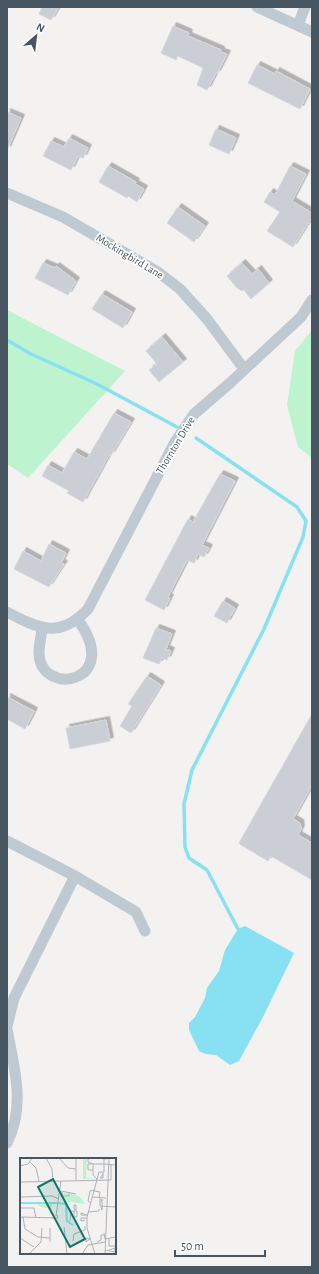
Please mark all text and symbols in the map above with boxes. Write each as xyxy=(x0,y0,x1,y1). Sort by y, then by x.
north arrow xyxy=(16,16,56,56)
text: N xyxy=(34,21,46,34)
street label: Mockingbird Lane xyxy=(94,232,165,281)
street label: Thornton Drive xyxy=(154,415,197,476)
inset map xyxy=(20,1158,116,1254)
scale bar xyxy=(175,1232,265,1258)
text: 50 m xyxy=(181,1240,204,1252)

